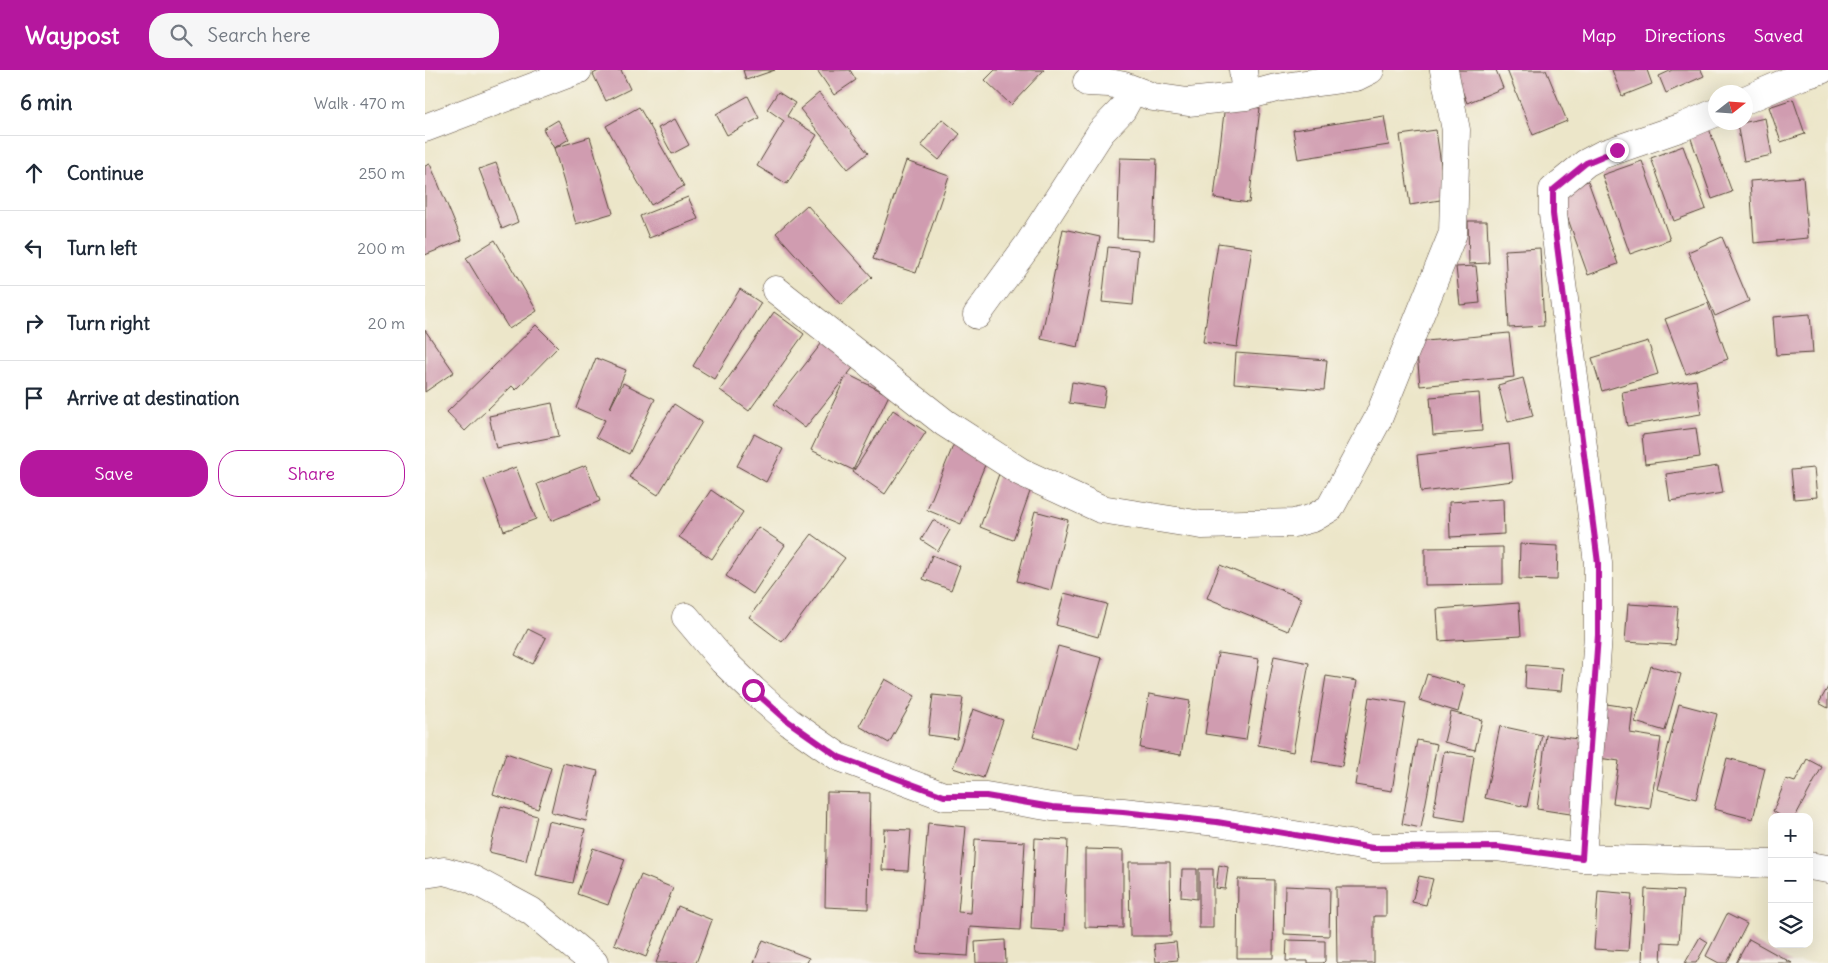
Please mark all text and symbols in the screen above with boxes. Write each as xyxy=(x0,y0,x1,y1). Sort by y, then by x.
search box xyxy=(149,13,499,58)
text: Waypost xyxy=(25,20,119,50)
icon: search xyxy=(167,21,195,49)
text: Search here xyxy=(207,23,310,47)
text: Map xyxy=(1581,24,1616,47)
text: Directions xyxy=(1644,24,1726,47)
text: Saved xyxy=(1754,24,1803,47)
north arrow xyxy=(1708,85,1753,130)
text: 6 min xyxy=(20,89,72,116)
text: Walk · 470 m xyxy=(314,93,405,113)
route end xyxy=(1606,139,1629,162)
icon: ahead xyxy=(20,159,48,187)
text: Continue xyxy=(67,161,144,185)
text: 250 m xyxy=(359,163,405,183)
icon: left xyxy=(20,234,48,262)
text: Turn left xyxy=(67,236,137,260)
text: 200 m xyxy=(357,238,405,258)
icon: right xyxy=(20,309,48,337)
text: Turn right xyxy=(67,311,150,335)
text: 20 m xyxy=(368,313,405,333)
icon: arrive xyxy=(20,384,48,412)
text: Arrive at destination xyxy=(67,386,240,410)
button: Save xyxy=(20,450,208,497)
button: Share xyxy=(218,450,405,497)
route start xyxy=(742,679,765,702)
map controls xyxy=(1768,813,1813,948)
button: + xyxy=(1768,813,1813,858)
button: − xyxy=(1768,858,1813,903)
button: layers xyxy=(1768,903,1813,948)

